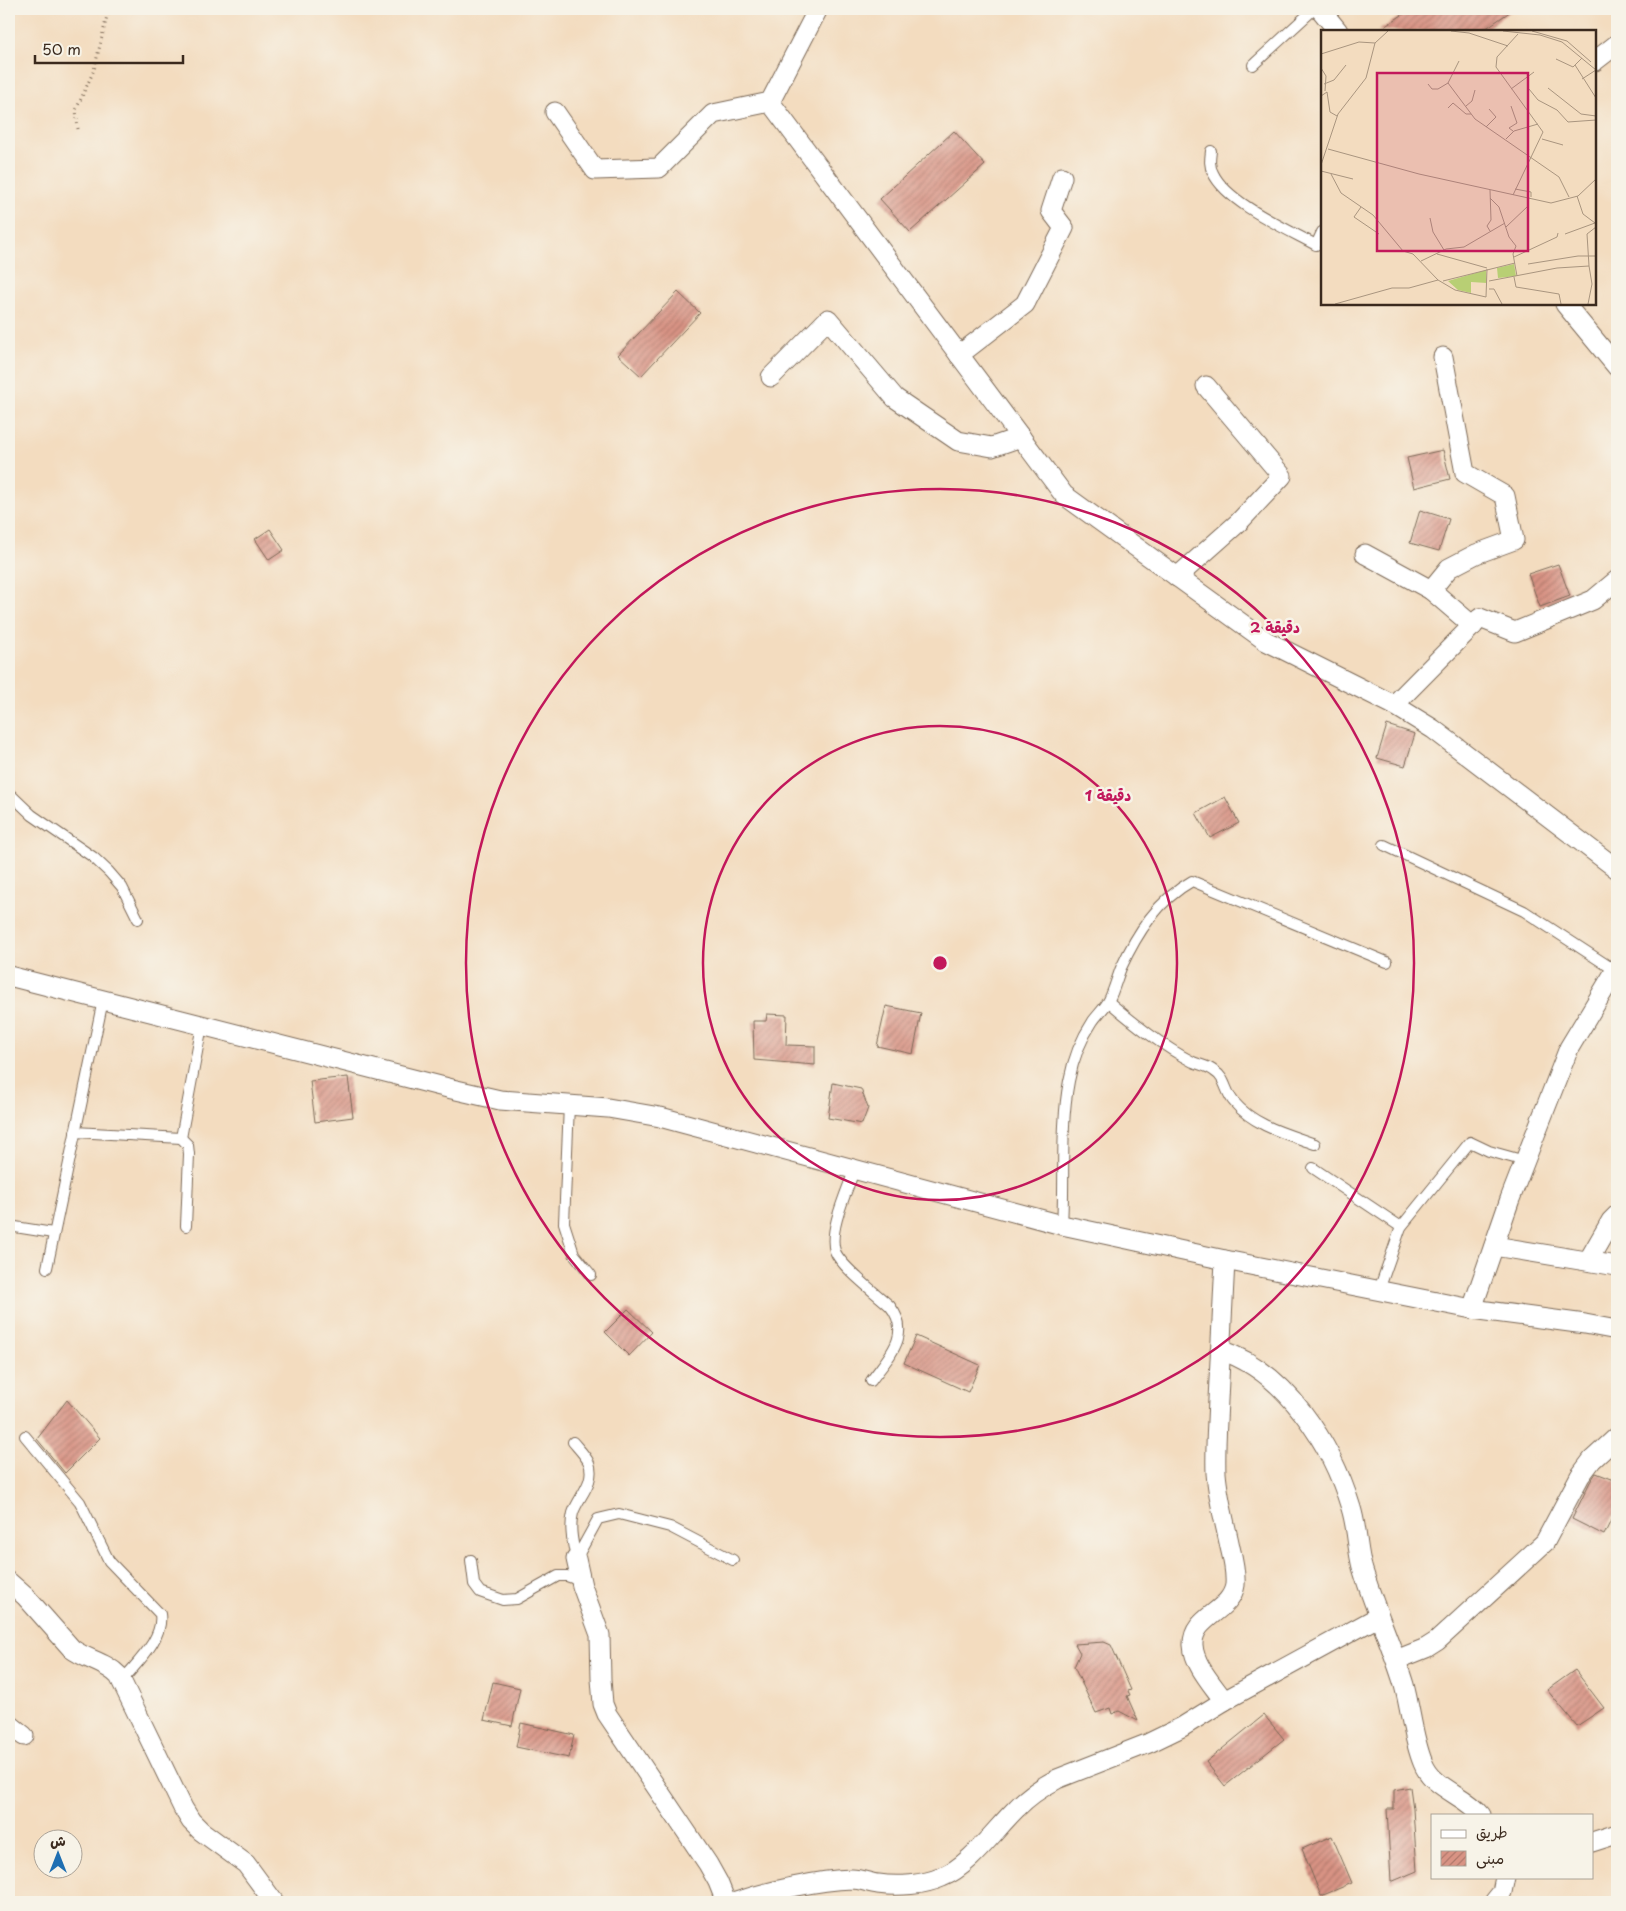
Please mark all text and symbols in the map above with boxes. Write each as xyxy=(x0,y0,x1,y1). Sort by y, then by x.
inset map xyxy=(1321,30,1596,305)
scale bar xyxy=(35,32,182,64)
text: 50 m xyxy=(42,37,81,60)
text: 2 دقيقة xyxy=(1250,615,1300,638)
text: 1 دقيقة xyxy=(1085,783,1131,806)
centre of rings xyxy=(931,954,949,972)
legend xyxy=(1431,1814,1594,1878)
text: طريق xyxy=(1476,1820,1508,1843)
north arrow xyxy=(32,1828,82,1878)
text: ش xyxy=(50,1830,66,1851)
text: مبنى xyxy=(1476,1846,1504,1869)

